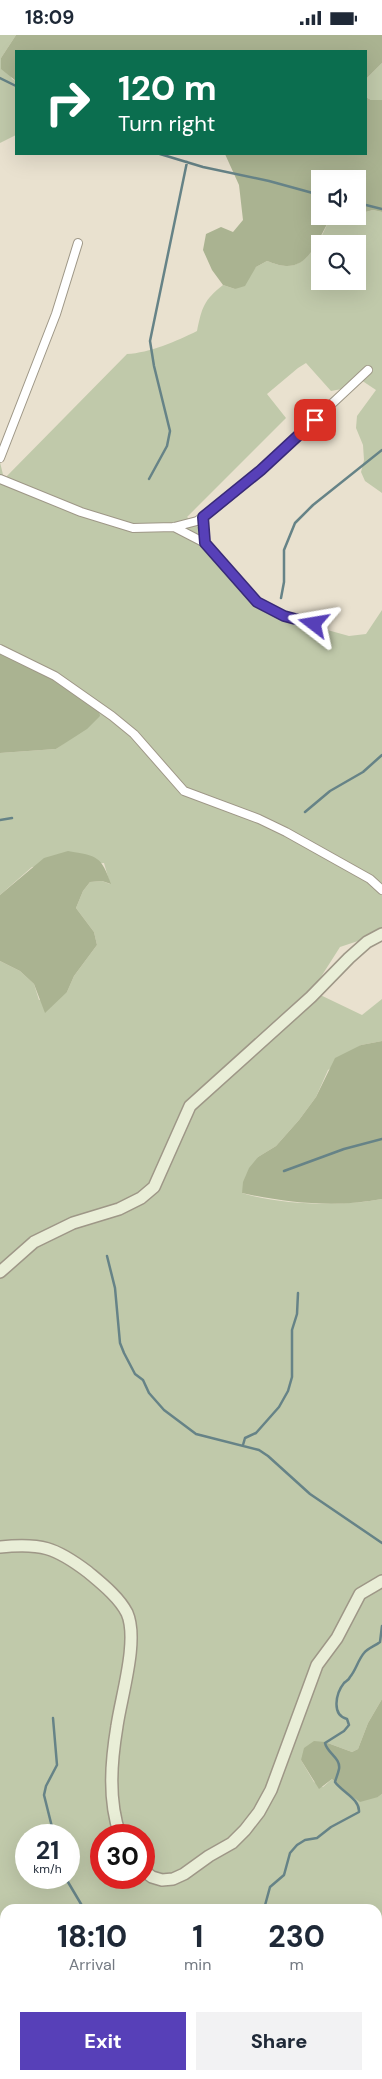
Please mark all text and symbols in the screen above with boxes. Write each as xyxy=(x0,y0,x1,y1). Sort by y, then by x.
text: 18:09 xyxy=(25,5,74,30)
text: 120 m xyxy=(118,65,217,111)
icon: right xyxy=(35,70,100,135)
text: Turn right xyxy=(118,109,215,138)
map controls xyxy=(311,170,366,290)
button: sound xyxy=(311,170,366,225)
button: search xyxy=(311,235,366,290)
pin xyxy=(294,399,336,441)
icon: arrive xyxy=(301,406,329,434)
position arrow xyxy=(287,597,339,649)
speed limit sign: 30 xyxy=(90,1824,155,1889)
text: 21 xyxy=(36,1834,59,1867)
text: km/h xyxy=(33,1861,62,1877)
text: 18:10 xyxy=(57,1917,127,1956)
text: 1 xyxy=(192,1917,203,1956)
text: 230 xyxy=(268,1917,325,1956)
text: Arrival xyxy=(69,1954,115,1975)
text: min xyxy=(184,1954,211,1975)
text: m xyxy=(290,1954,304,1975)
button: Exit xyxy=(20,2012,186,2070)
button: Share xyxy=(196,2012,362,2070)

